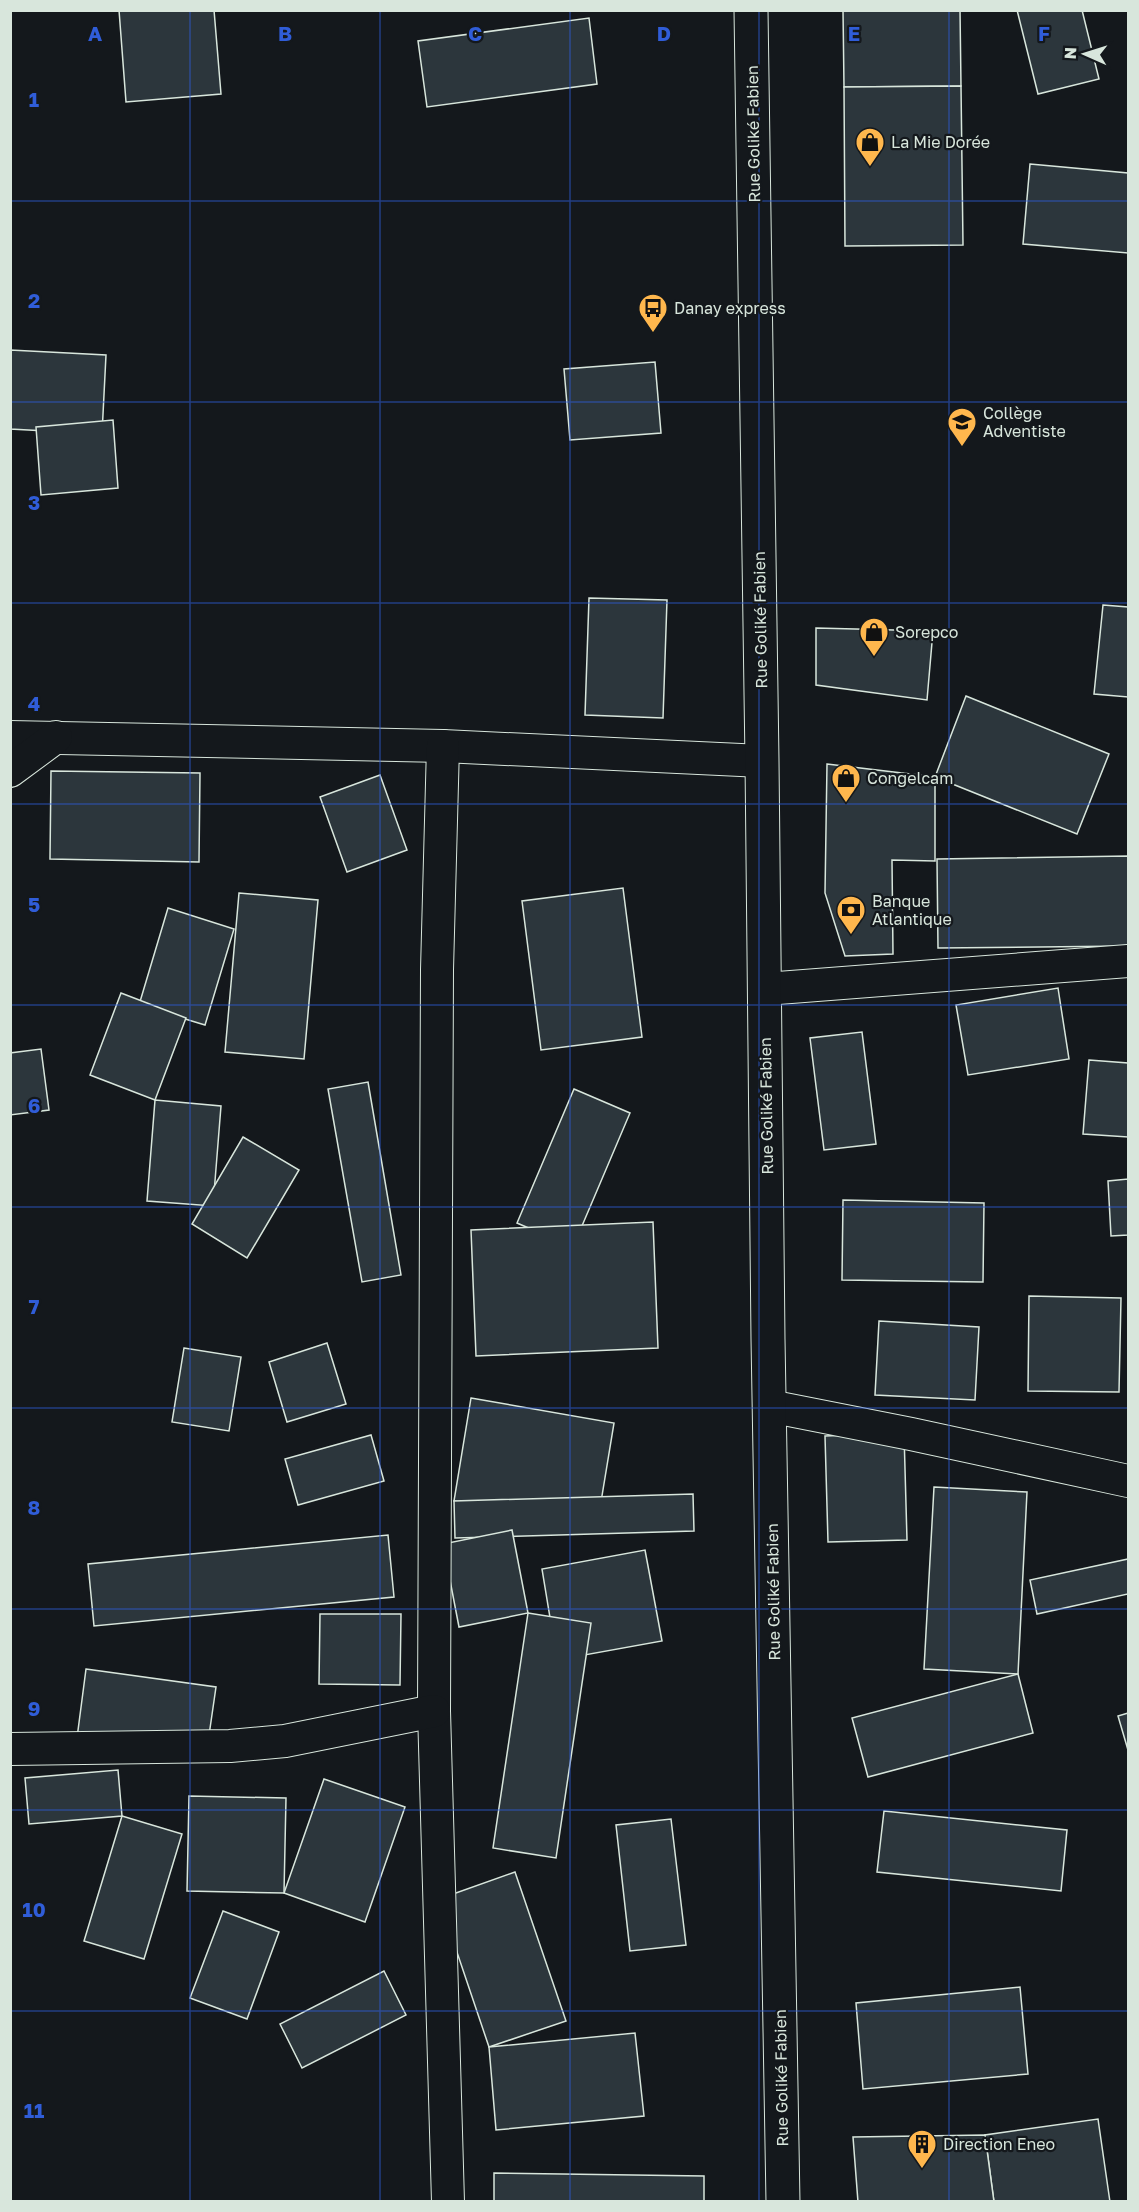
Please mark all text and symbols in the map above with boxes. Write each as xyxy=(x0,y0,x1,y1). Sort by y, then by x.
text: A xyxy=(88,21,102,45)
text: B xyxy=(278,21,292,45)
text: C xyxy=(468,21,482,45)
text: D xyxy=(657,21,671,45)
text: E xyxy=(848,21,860,45)
text: F xyxy=(1038,21,1050,45)
north arrow xyxy=(1055,24,1115,84)
text: N xyxy=(1060,47,1080,60)
street label: Rue Goliké Fabien xyxy=(742,65,764,203)
text: 1 xyxy=(29,87,39,111)
shop icon: La Mie Dorée xyxy=(854,126,886,168)
place label: La Mie Dorée xyxy=(891,132,990,152)
text: 2 xyxy=(28,288,40,312)
bus stop icon: Danay express xyxy=(637,292,669,334)
place label: Danay express xyxy=(674,298,786,318)
place label: Collège Adventiste xyxy=(983,403,1066,441)
school or university icon: Collège Adventiste xyxy=(946,406,978,448)
text: 3 xyxy=(28,490,40,514)
street label: Rue Goliké Fabien xyxy=(749,551,771,689)
shop icon: Sorepco xyxy=(858,616,890,658)
place label: Sorepco xyxy=(895,622,958,642)
text: 4 xyxy=(28,691,40,715)
shop icon: Congelcam xyxy=(830,762,862,804)
place label: Congelcam xyxy=(867,768,953,788)
place label: Banque Atlantique xyxy=(872,891,952,929)
text: 5 xyxy=(28,892,40,916)
bank icon: Banque Atlantique xyxy=(835,894,867,936)
street label: Rue Goliké Fabien xyxy=(755,1037,777,1175)
text: 6 xyxy=(28,1093,40,1117)
text: 7 xyxy=(29,1294,40,1318)
text: 8 xyxy=(28,1495,40,1519)
street label: Rue Goliké Fabien xyxy=(762,1523,784,1661)
text: 9 xyxy=(28,1696,40,1720)
text: 10 xyxy=(22,1897,46,1921)
street label: Rue Goliké Fabien xyxy=(770,2009,792,2147)
text: 11 xyxy=(24,2098,44,2122)
building icon: Direction Eneo xyxy=(906,2128,938,2170)
place label: Direction Eneo xyxy=(943,2134,1055,2154)

